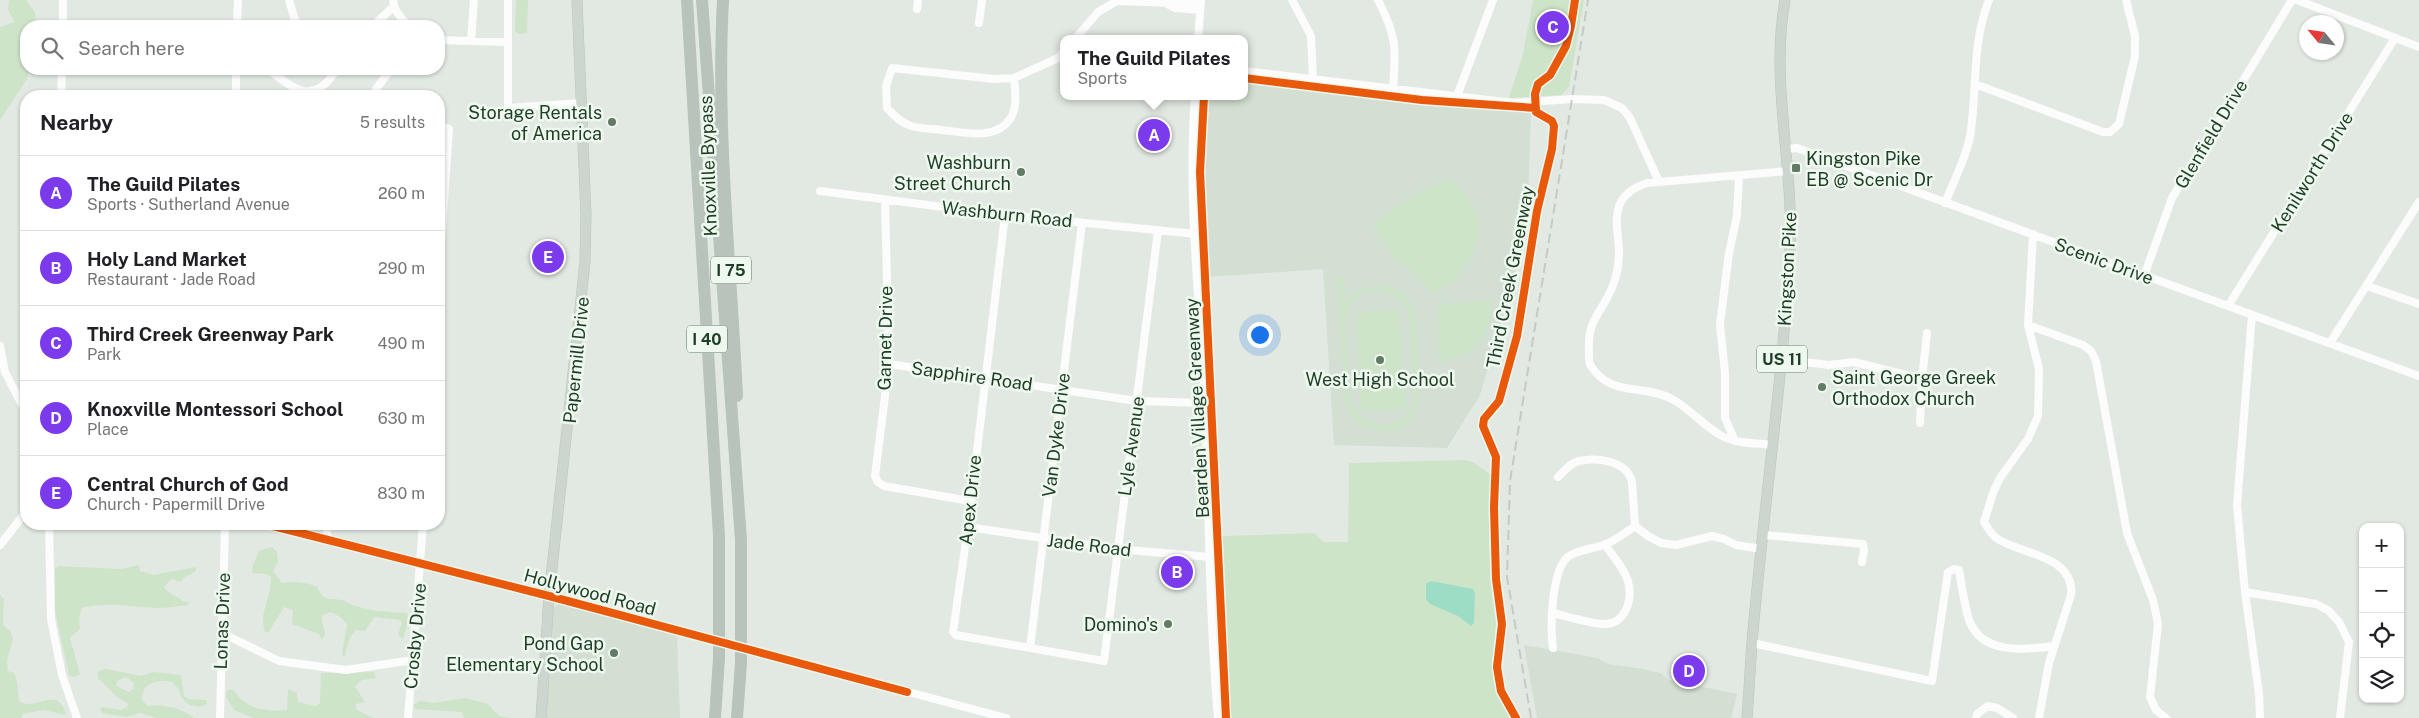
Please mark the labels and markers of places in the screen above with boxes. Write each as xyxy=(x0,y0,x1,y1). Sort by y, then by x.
pin: C xyxy=(1537,8,1569,46)
place label: Storage Rentals of America xyxy=(468,102,602,144)
marker: Storage Rentals of America xyxy=(606,116,618,128)
pin: A xyxy=(1138,116,1170,154)
place label: Kingston Pike EB @ Scenic Dr xyxy=(1806,148,1933,190)
place label: Washburn Street Church xyxy=(894,152,1011,194)
marker: Kingston Pike EB @ Scenic Dr xyxy=(1790,162,1802,174)
marker: Washburn Street Church xyxy=(1015,166,1027,178)
pin: E xyxy=(532,238,564,276)
marker: West High School xyxy=(1374,354,1386,366)
place label: Saint George Greek Orthodox Church xyxy=(1832,367,1996,409)
place label: West High School xyxy=(1306,369,1454,390)
marker: Saint George Greek Orthodox Church xyxy=(1816,381,1828,393)
pin: B xyxy=(1161,553,1193,591)
place label: Domino's xyxy=(1084,614,1158,635)
marker: Domino's xyxy=(1162,618,1174,630)
place label: Pond Gap Elementary School xyxy=(446,633,604,675)
marker: Pond Gap Elementary School xyxy=(608,647,620,659)
pin: D xyxy=(1673,652,1705,690)

